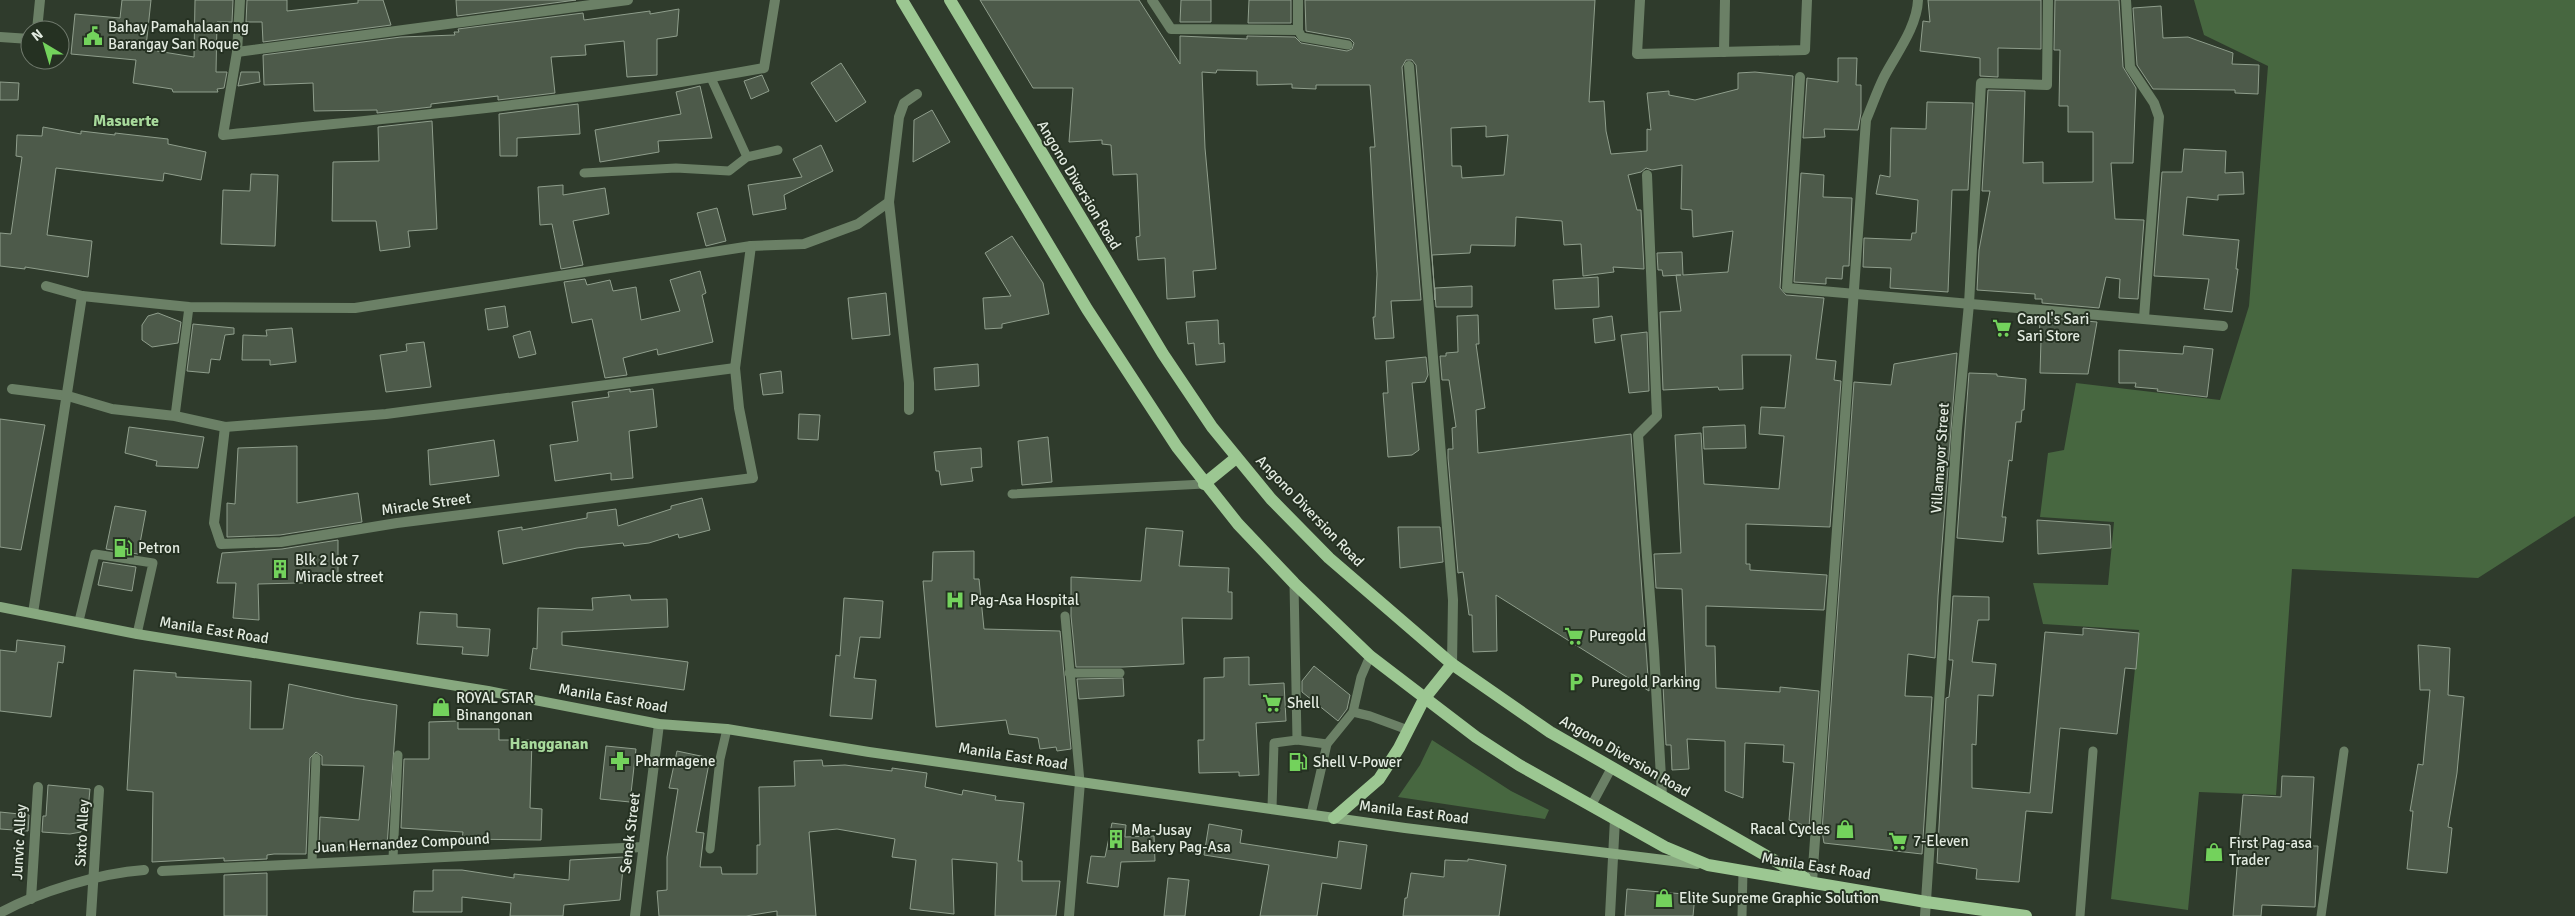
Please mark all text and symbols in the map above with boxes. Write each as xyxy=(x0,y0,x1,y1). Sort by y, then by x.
place label: Bahay Pamahalaan ng Barangay San Roque xyxy=(108,18,249,53)
north arrow xyxy=(20,20,70,70)
text: N xyxy=(28,25,46,45)
public building icon: Bahay Pamahalaan ng Barangay San Roque xyxy=(82,25,104,47)
district label: Masuerte xyxy=(93,111,159,131)
street label: Angono Diversion Road xyxy=(1033,117,1125,253)
place label: Carol's Sari Sari Store xyxy=(2017,310,2089,345)
supermarket icon: Carol's Sari Sari Store xyxy=(1991,317,2013,339)
street label: Villamayor Street xyxy=(1927,402,1953,514)
street label: Angono Diversion Road xyxy=(1252,452,1368,570)
street label: Miracle Street xyxy=(380,489,472,519)
fuel station icon: Petron xyxy=(112,537,134,559)
place label: Petron xyxy=(138,539,180,557)
place label: Blk 2 lot 7 Miracle street xyxy=(295,551,384,586)
building icon: Blk 2 lot 7 Miracle street xyxy=(269,558,291,580)
hospital icon: Pag-Asa Hospital xyxy=(944,589,966,611)
place label: Pag-Asa Hospital xyxy=(970,591,1079,609)
street label: Manila East Road xyxy=(158,612,270,648)
supermarket icon: Puregold xyxy=(1563,625,1585,647)
place label: Puregold xyxy=(1589,627,1646,645)
parking icon: Puregold Parking xyxy=(1565,671,1587,693)
place label: Puregold Parking xyxy=(1591,673,1701,691)
street label: Manila East Road xyxy=(557,680,669,716)
place label: ROYAL STAR Binangonan xyxy=(456,689,534,724)
supermarket icon: Shell xyxy=(1261,692,1283,714)
place label: Shell xyxy=(1287,694,1320,712)
shop icon: ROYAL STAR Binangonan xyxy=(430,696,452,718)
street label: Angono Diversion Road xyxy=(1557,711,1693,801)
district label: Hangganan xyxy=(509,734,589,754)
street label: Manila East Road xyxy=(957,738,1069,774)
pharmacy icon: Pharmagene xyxy=(609,750,631,772)
fuel station icon: Shell V-Power xyxy=(1287,751,1309,773)
place label: Pharmagene xyxy=(635,752,715,770)
place label: Shell V-Power xyxy=(1313,753,1402,771)
street label: Senek Street xyxy=(616,791,644,875)
street label: Manila East Road xyxy=(1358,796,1470,828)
street label: Sixto Alley xyxy=(71,799,93,867)
street label: Junvic Alley xyxy=(8,804,30,880)
shop icon: Racal Cycles xyxy=(1834,818,1856,840)
place label: Racal Cycles xyxy=(1750,820,1830,838)
place label: Ma-Jusay Bakery Pag-Asa xyxy=(1131,821,1231,856)
building icon: Ma-Jusay Bakery Pag-Asa xyxy=(1105,828,1127,850)
street label: Juan Hernandez Compound xyxy=(314,829,490,857)
supermarket icon: 7-Eleven xyxy=(1887,830,1909,852)
place label: 7-Eleven xyxy=(1913,832,1969,850)
place label: First Pag-asa Trader xyxy=(2229,834,2312,869)
shop icon: First Pag-asa Trader xyxy=(2203,841,2225,863)
street label: Manila East Road xyxy=(1760,848,1872,884)
shop icon: Elite Supreme Graphic Solution xyxy=(1653,887,1675,909)
place label: Elite Supreme Graphic Solution xyxy=(1679,889,1879,907)

